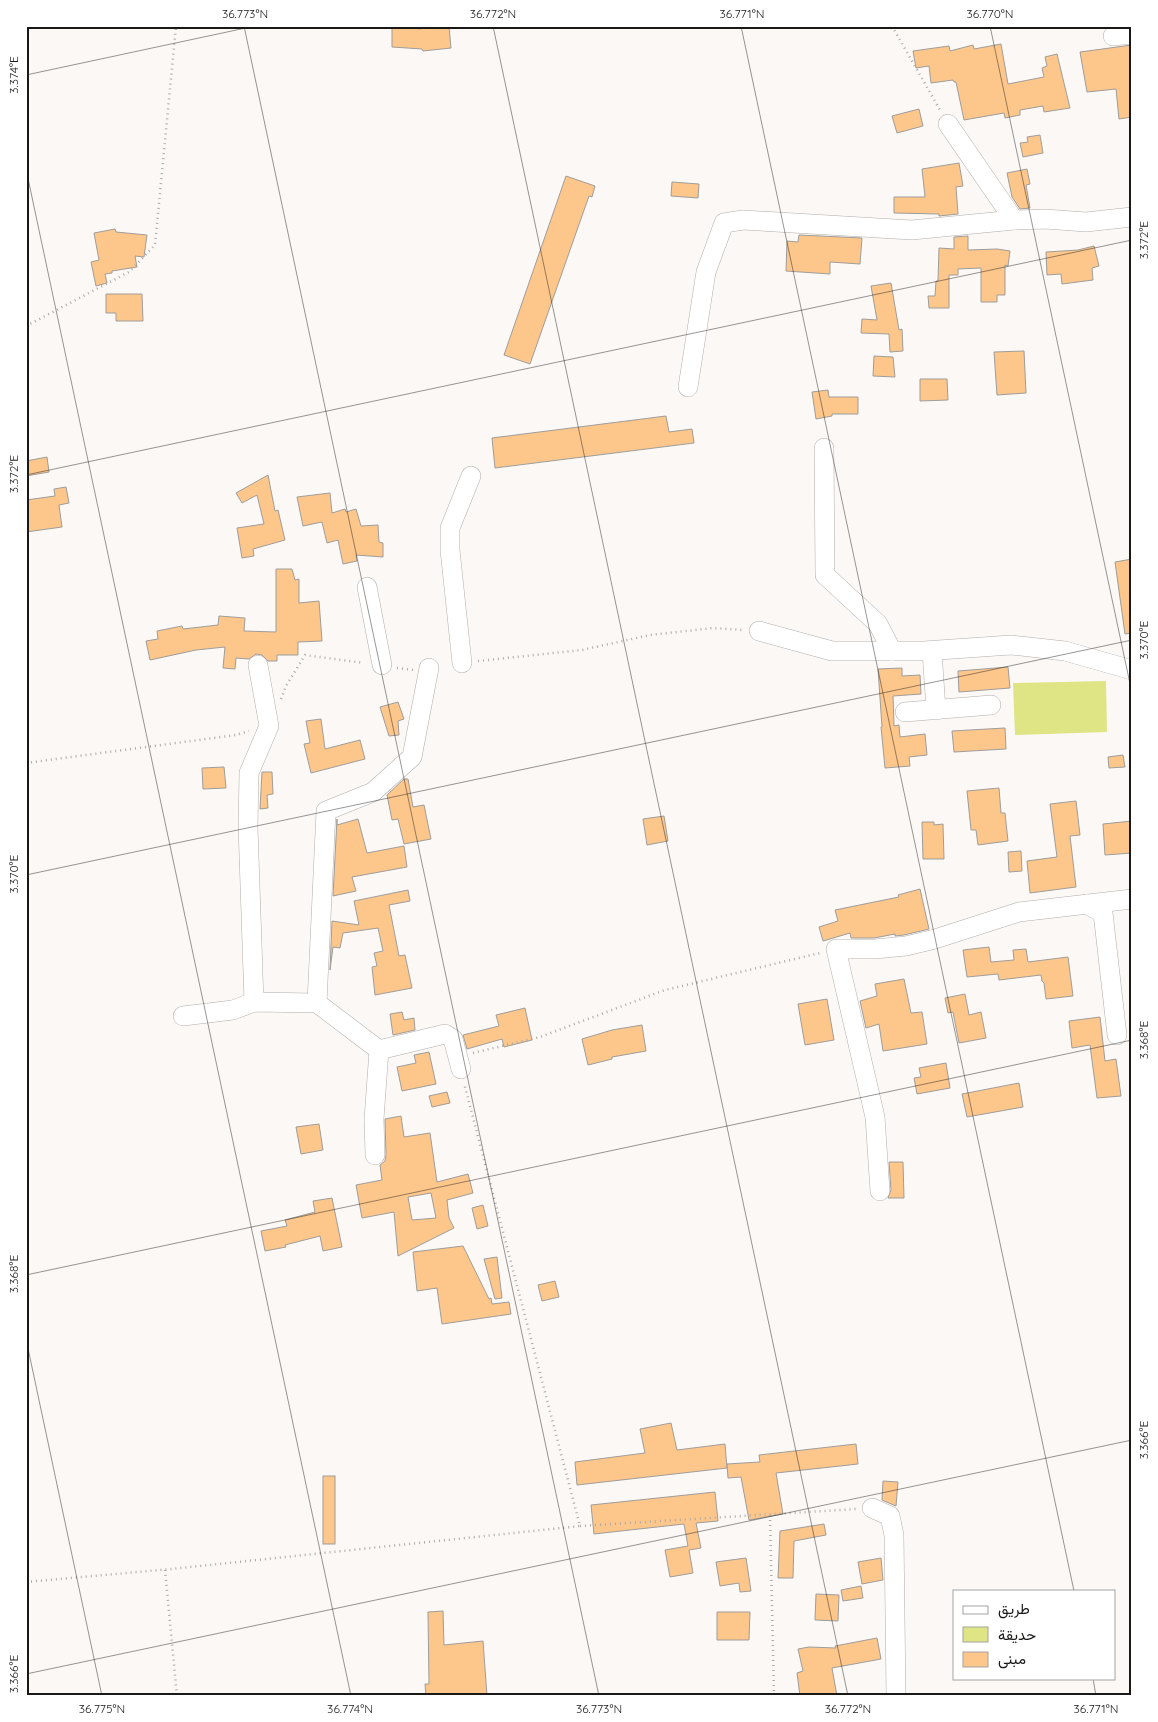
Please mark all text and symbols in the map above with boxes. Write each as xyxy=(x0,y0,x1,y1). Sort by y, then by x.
text: 36.773°N xyxy=(222,6,268,21)
text: 36.772°N xyxy=(470,6,516,21)
text: 36.771°N xyxy=(720,6,764,21)
text: 36.770°N xyxy=(966,6,1014,21)
text: 3.374°E xyxy=(6,56,21,94)
text: 3.372°E xyxy=(1136,221,1151,259)
text: 3.372°E xyxy=(6,455,21,493)
text: 3.370°E xyxy=(1136,620,1151,659)
text: 3.370°E xyxy=(6,854,21,893)
text: 3.368°E xyxy=(1136,1021,1151,1059)
text: 3.368°E xyxy=(6,1255,21,1293)
text: 3.366°E xyxy=(1136,1421,1151,1459)
legend xyxy=(953,1590,1116,1680)
text: طريق xyxy=(998,1599,1030,1619)
text: حديقة xyxy=(998,1625,1036,1644)
text: مبنى xyxy=(998,1649,1026,1669)
text: 3.366°E xyxy=(6,1655,21,1693)
text: 36.775°N xyxy=(79,1701,125,1716)
text: 36.774°N xyxy=(327,1701,373,1716)
text: 36.773°N xyxy=(576,1701,622,1716)
text: 36.772°N xyxy=(825,1701,871,1716)
text: 36.771°N xyxy=(1074,1701,1118,1716)

